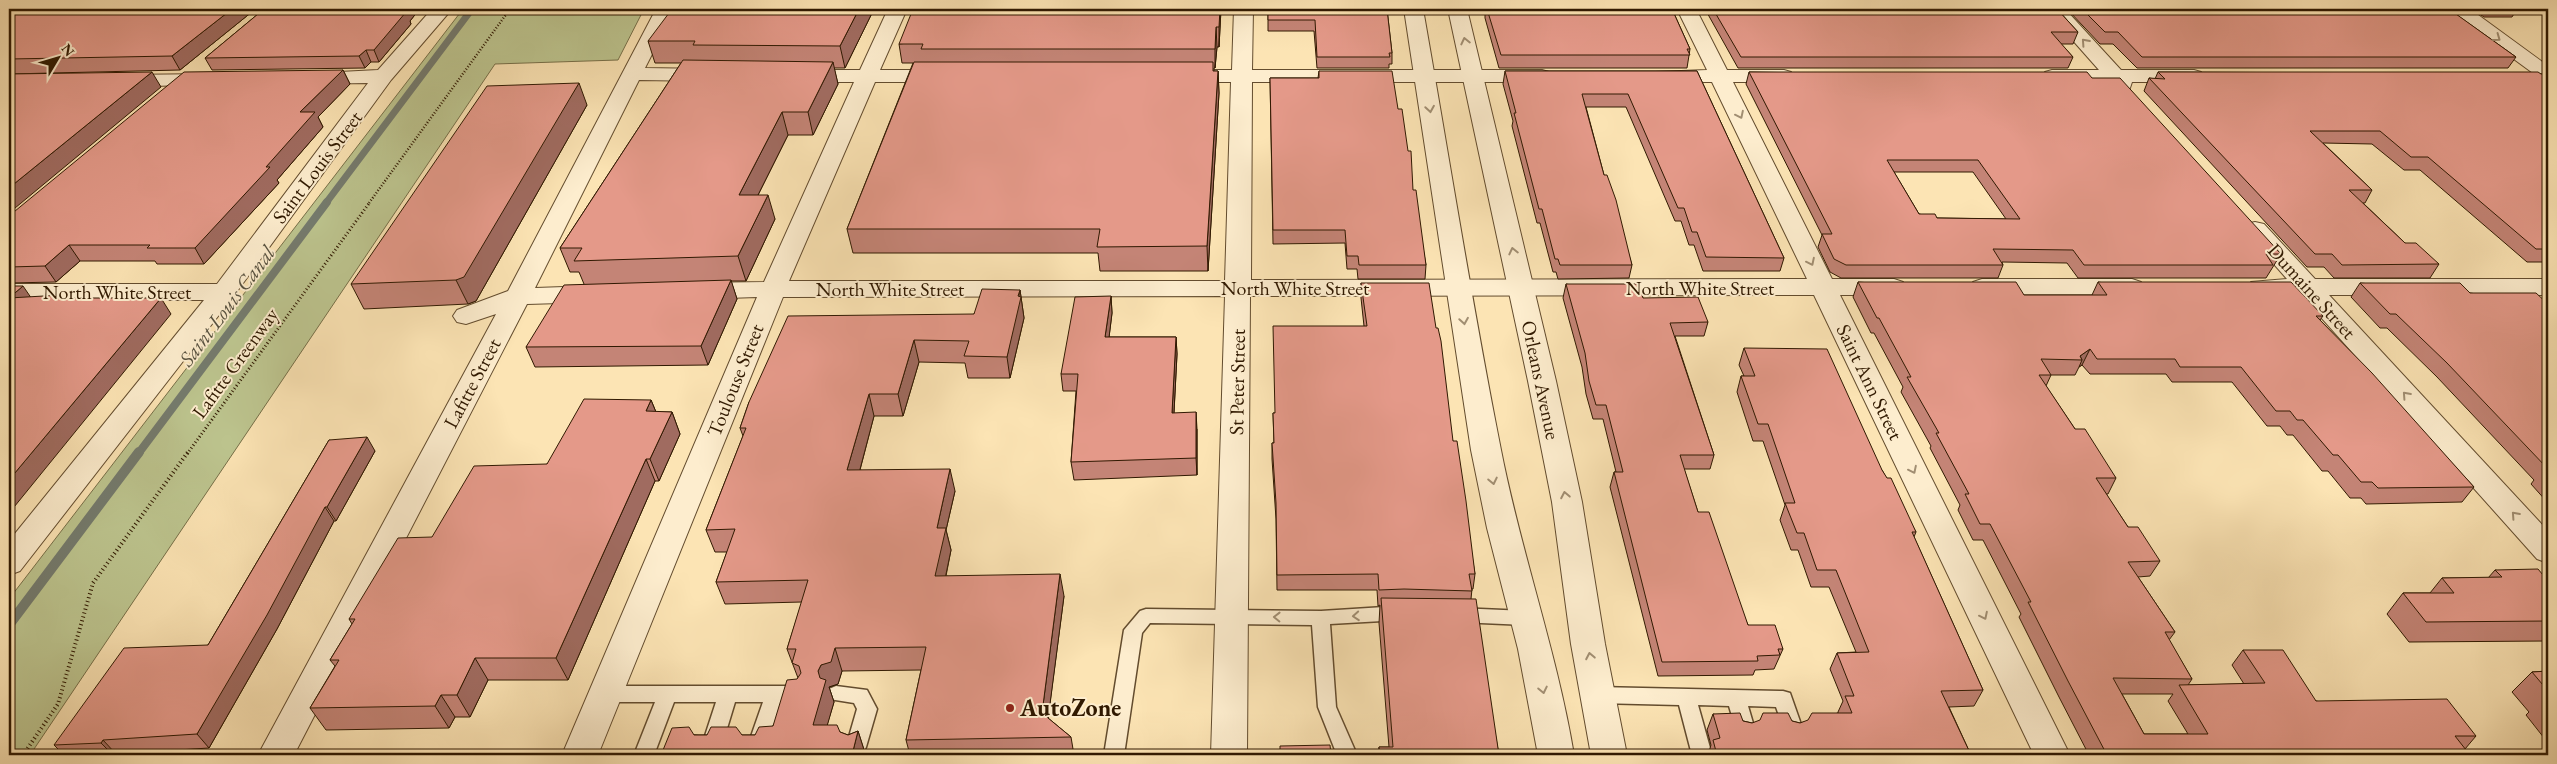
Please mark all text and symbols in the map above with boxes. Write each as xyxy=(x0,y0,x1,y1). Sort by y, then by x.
north arrow xyxy=(32,32,82,82)
one-way arrow xyxy=(2491,32,2500,40)
one-way arrow xyxy=(1460,37,1471,46)
one-way arrow xyxy=(2082,38,2091,47)
text: N xyxy=(58,40,79,61)
one-way arrow xyxy=(1424,104,1434,113)
street label: Saint Louis Street xyxy=(266,105,368,229)
one-way arrow xyxy=(1733,110,1743,119)
street label: Dumaine Street xyxy=(2262,238,2362,345)
water label: Saint Louis Canal xyxy=(172,239,281,372)
one-way arrow xyxy=(1508,246,1519,255)
one-way arrow xyxy=(1805,256,1815,265)
street label: North White Street xyxy=(1221,275,1370,301)
street label: North White Street xyxy=(1626,275,1775,301)
street label: North White Street xyxy=(816,276,965,302)
street label: North White Street xyxy=(43,279,192,305)
street label: Lafitte Greenway xyxy=(186,302,284,424)
one-way arrow xyxy=(1459,316,1469,325)
street label: Orleans Avenue xyxy=(1516,318,1566,442)
street label: Toulouse Street xyxy=(701,319,770,440)
street label: Saint Ann Street xyxy=(1831,320,1910,445)
street label: St Peter Street xyxy=(1223,328,1251,435)
street label: Lafitte Street xyxy=(437,333,507,433)
one-way arrow xyxy=(2403,392,2412,401)
one-way arrow xyxy=(1907,465,1917,474)
one-way arrow xyxy=(1487,476,1497,485)
one-way arrow xyxy=(1561,491,1571,500)
one-way arrow xyxy=(2512,512,2521,521)
one-way arrow xyxy=(1351,610,1359,621)
one-way arrow xyxy=(1978,611,1988,620)
one-way arrow xyxy=(1272,612,1280,622)
one-way arrow xyxy=(1585,651,1595,660)
one-way arrow xyxy=(1537,685,1548,694)
place label: AutoZone xyxy=(1019,692,1121,723)
marker: AutoZone xyxy=(1004,702,1016,714)

